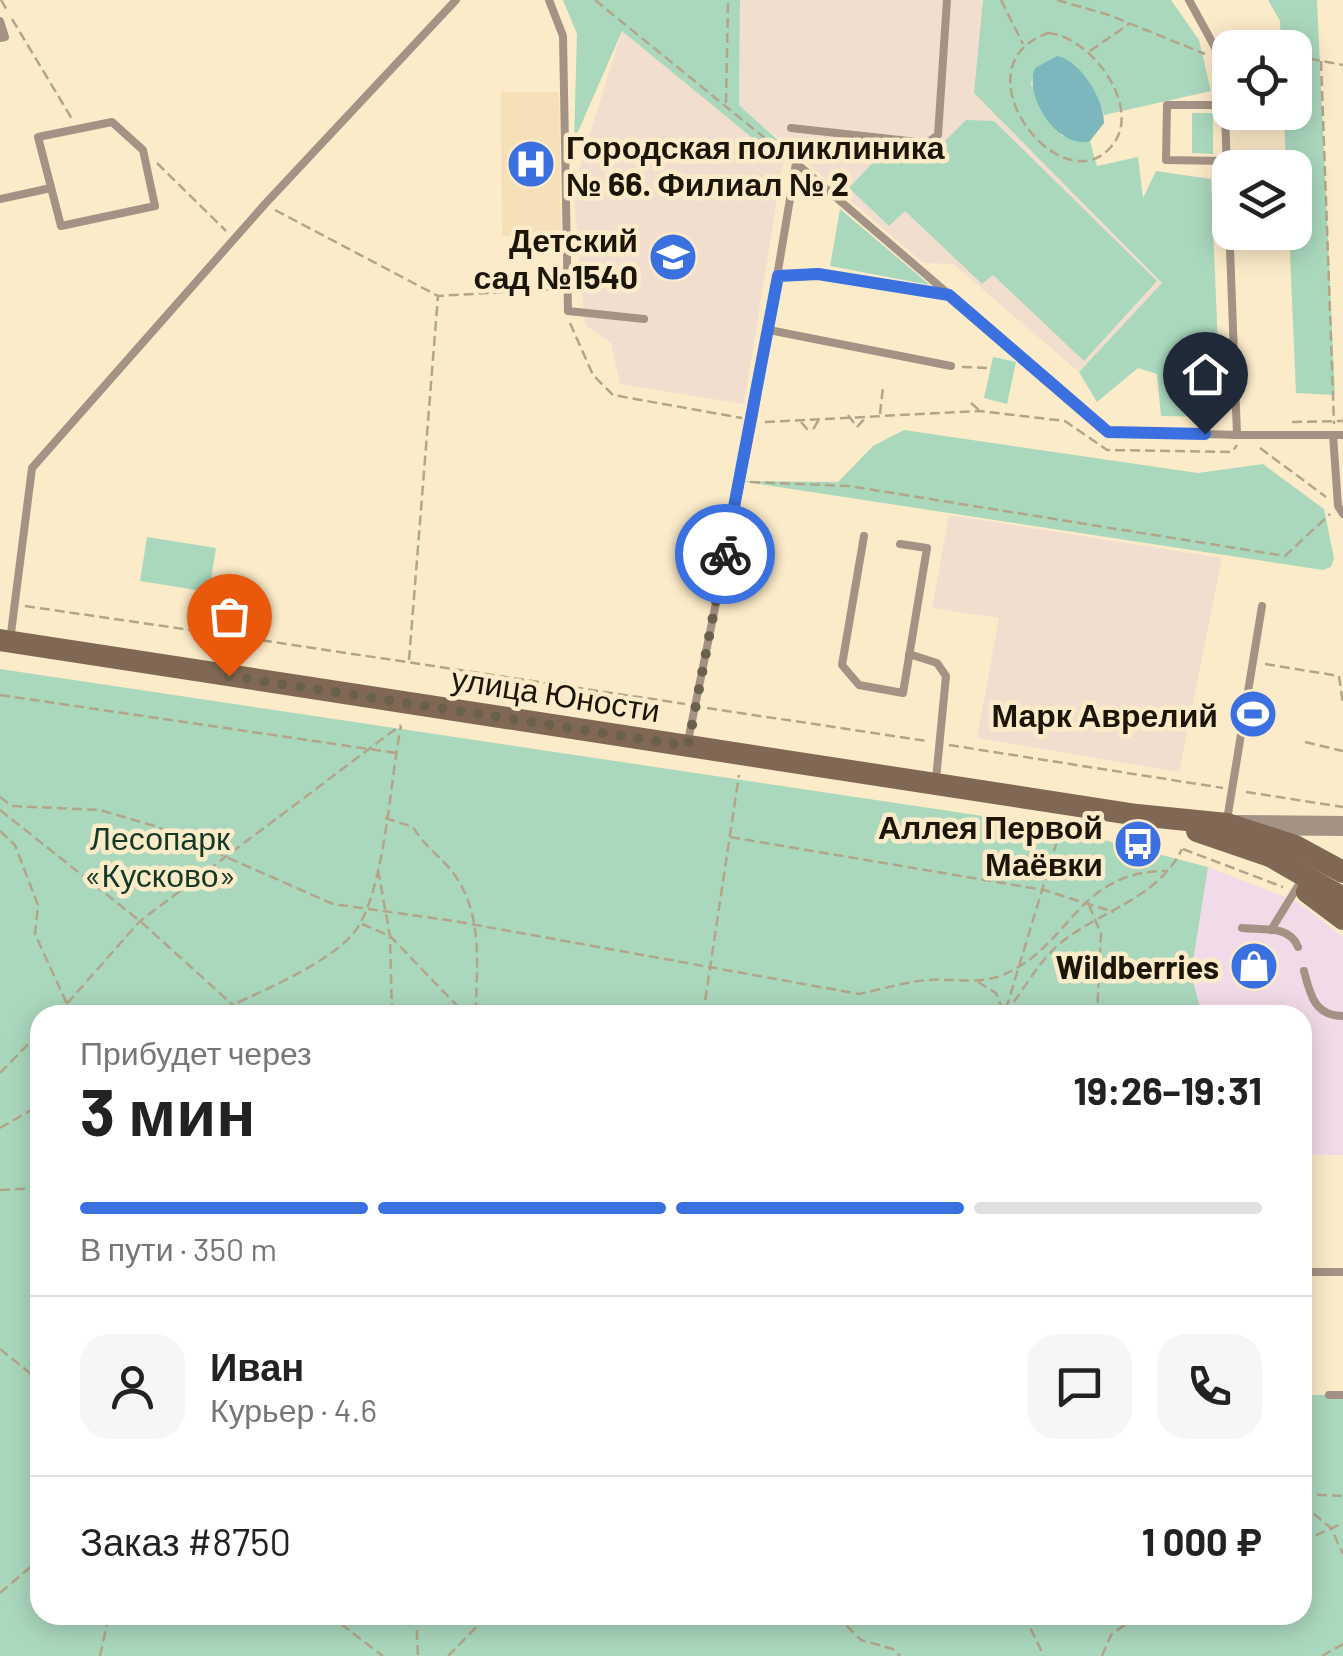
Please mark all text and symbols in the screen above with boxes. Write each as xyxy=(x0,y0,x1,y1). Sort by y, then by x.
map controls xyxy=(1212,30,1312,250)
button: locate xyxy=(1212,30,1312,130)
place label: Городская поликлиника № 66. Филиал № 2 xyxy=(566,127,945,202)
hospital icon: Городская поликлиника № 66. Филиал № 2 xyxy=(505,138,557,190)
button: layers xyxy=(1212,150,1312,250)
place label: Детский сад №1540 xyxy=(473,220,638,296)
school or university icon: Детский сад №1540 xyxy=(647,231,699,283)
pin xyxy=(1163,332,1248,435)
icon: home xyxy=(1178,347,1233,402)
courier xyxy=(675,504,775,604)
icon: bike xyxy=(698,527,753,582)
pin xyxy=(187,574,272,677)
icon: bag xyxy=(202,589,257,644)
street label: улица Юности xyxy=(449,658,663,729)
sports icon: Марк Аврелий xyxy=(1227,688,1279,740)
place label: Марк Аврелий xyxy=(991,695,1218,734)
place label: Аллея Первой Маёвки xyxy=(878,807,1103,882)
park label: Лесопарк «Кусково» xyxy=(84,818,236,894)
bus stop icon: Аллея Первой Маёвки xyxy=(1112,818,1164,870)
shop icon: Wildberries xyxy=(1228,940,1280,992)
place label: Wildberries xyxy=(1055,947,1219,985)
text: Прибудет через xyxy=(80,1033,312,1071)
text: 19:26–19:31 xyxy=(1073,1067,1262,1113)
text: 3 мин xyxy=(80,1071,255,1149)
text: В пути · 350 m xyxy=(80,1229,277,1267)
button: person xyxy=(80,1334,185,1439)
button: chat xyxy=(1027,1334,1132,1439)
button: phone xyxy=(1157,1334,1262,1439)
text: Иван xyxy=(210,1343,304,1389)
text: Курьер · 4.6 xyxy=(210,1390,377,1428)
text: Заказ #8750 xyxy=(80,1518,291,1564)
text: 1 000 ₽ xyxy=(1142,1518,1262,1564)

